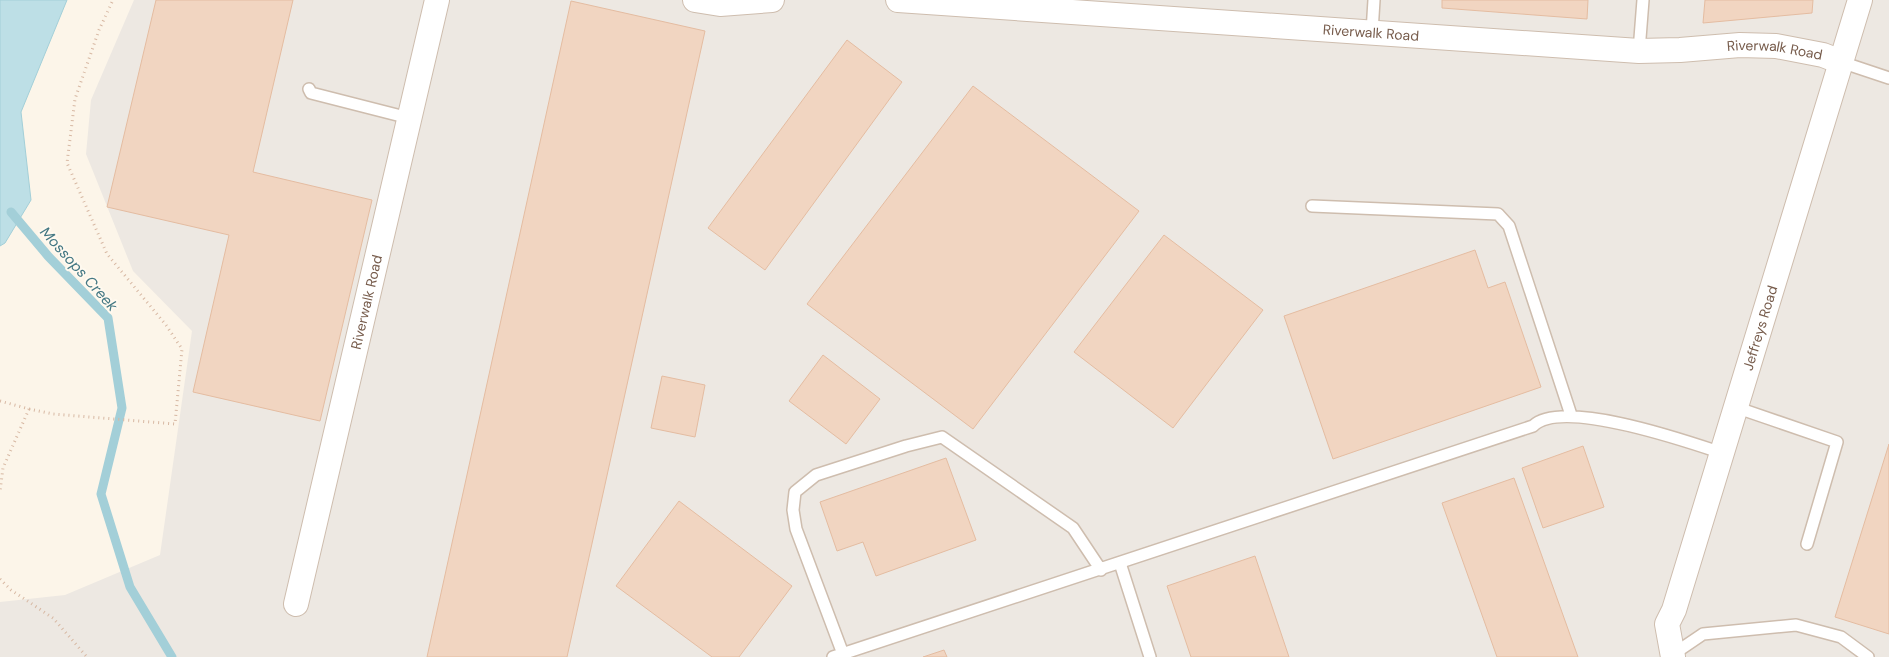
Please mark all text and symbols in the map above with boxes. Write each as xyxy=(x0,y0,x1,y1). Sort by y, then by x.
street label: Riverwalk Road xyxy=(1322,20,1420,45)
street label: Riverwalk Road xyxy=(1726,36,1824,64)
water label: Mossops Creek xyxy=(36,222,123,316)
street label: Riverwalk Road xyxy=(347,253,386,351)
street label: Jeffreys Road xyxy=(1739,283,1781,373)

